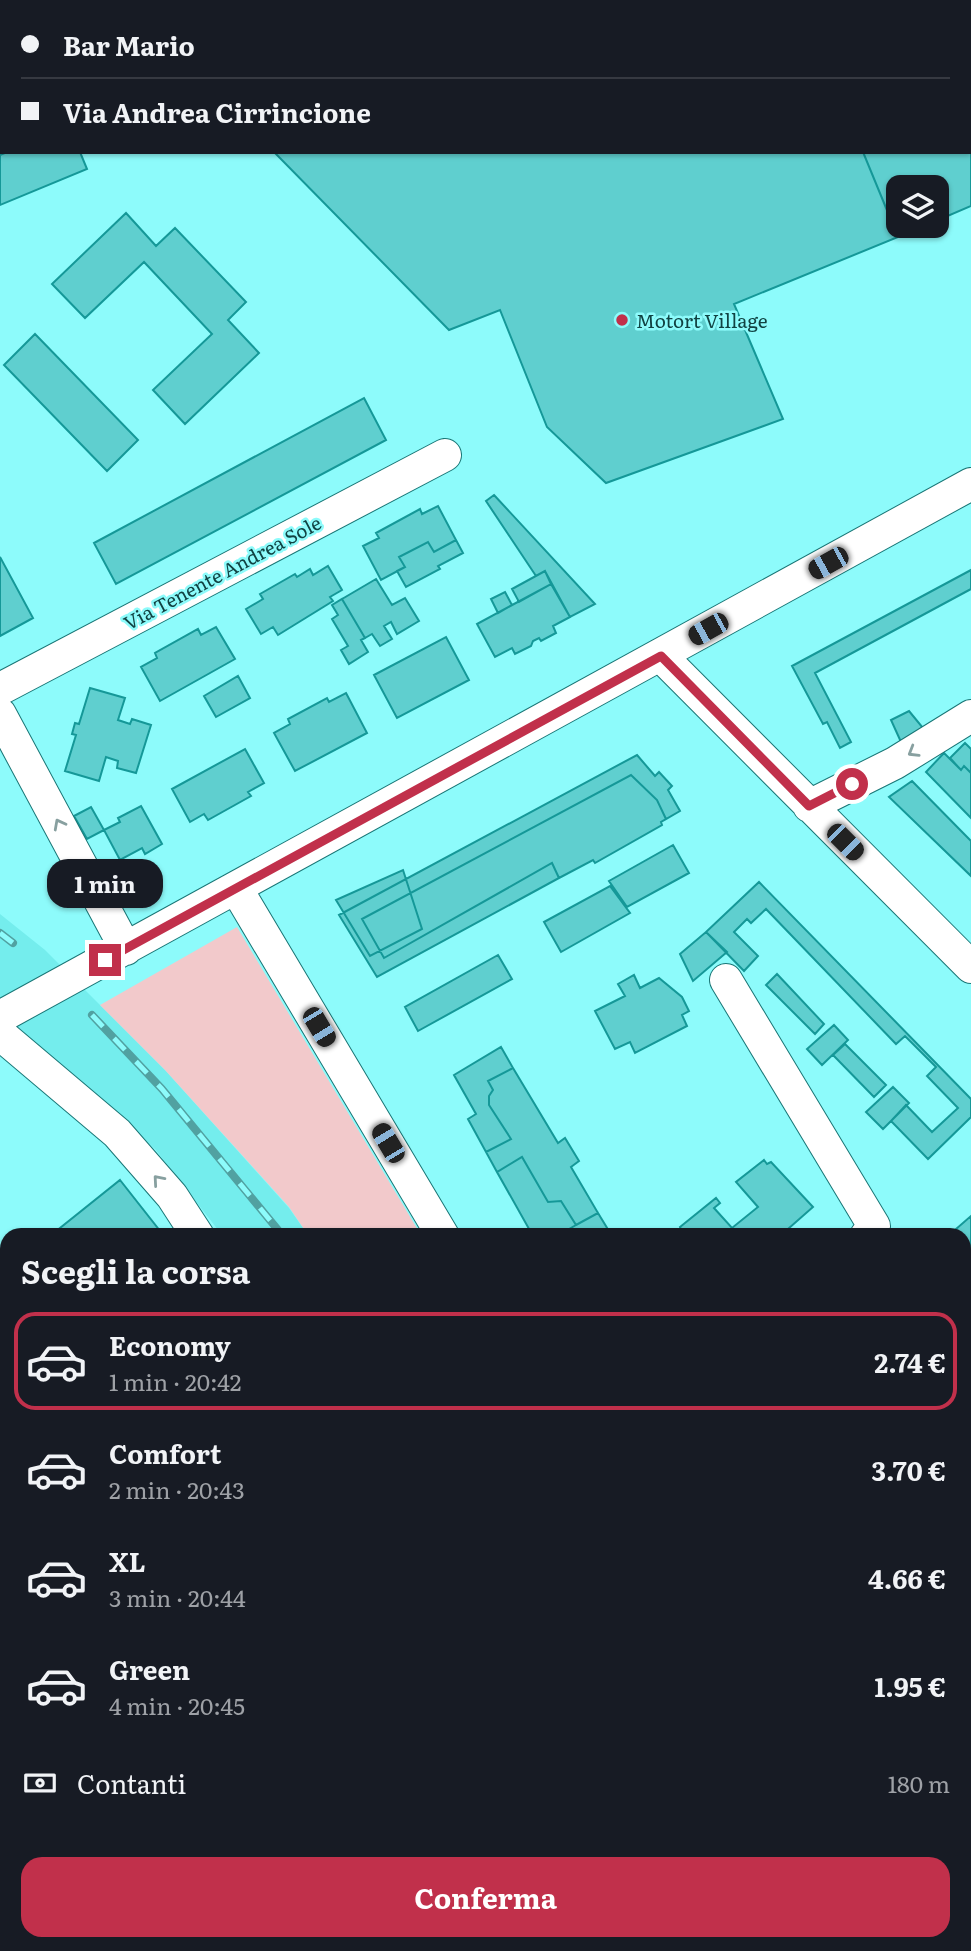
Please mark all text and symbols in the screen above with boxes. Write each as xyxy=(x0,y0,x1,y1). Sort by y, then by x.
text: Bar Mario xyxy=(63,25,195,64)
text: Via Andrea Cirrincione xyxy=(63,92,371,131)
map controls xyxy=(886,175,949,238)
button: layers xyxy=(886,175,949,238)
place label: Motort Village xyxy=(636,306,768,334)
marker: Motort Village xyxy=(614,312,630,328)
street label: Via Tenente Andrea Sole xyxy=(118,508,326,636)
car xyxy=(805,544,852,582)
car xyxy=(685,610,732,648)
one-way arrow xyxy=(907,743,920,756)
route start xyxy=(836,768,868,800)
one-way arrow xyxy=(54,818,67,831)
car xyxy=(823,820,868,864)
callout: 1 min xyxy=(47,858,163,908)
text: 1 min xyxy=(74,866,136,900)
route end xyxy=(89,944,121,976)
car xyxy=(300,1004,339,1050)
car xyxy=(369,1120,408,1166)
one-way arrow xyxy=(154,1176,166,1189)
text: Scegli la corsa xyxy=(21,1246,250,1294)
text: Economy xyxy=(109,1325,231,1364)
icon: car xyxy=(25,1330,88,1393)
text: 2.74 € xyxy=(874,1342,946,1381)
text: 1 min · 20:42 xyxy=(109,1364,242,1398)
text: Comfort xyxy=(109,1433,221,1472)
icon: car xyxy=(25,1438,88,1501)
text: 3.70 € xyxy=(871,1450,946,1489)
text: 2 min · 20:43 xyxy=(109,1472,245,1506)
text: XL xyxy=(109,1541,146,1580)
icon: car xyxy=(25,1546,88,1609)
text: 4.66 € xyxy=(868,1558,946,1597)
text: 3 min · 20:44 xyxy=(109,1580,246,1614)
text: Green xyxy=(109,1649,190,1688)
icon: car xyxy=(25,1654,88,1717)
text: 1.95 € xyxy=(874,1666,946,1705)
text: 4 min · 20:45 xyxy=(109,1688,245,1722)
text: Contanti xyxy=(77,1763,186,1802)
icon: cash xyxy=(21,1764,59,1802)
text: 180 m xyxy=(888,1766,950,1800)
button: Conferma xyxy=(21,1857,950,1937)

